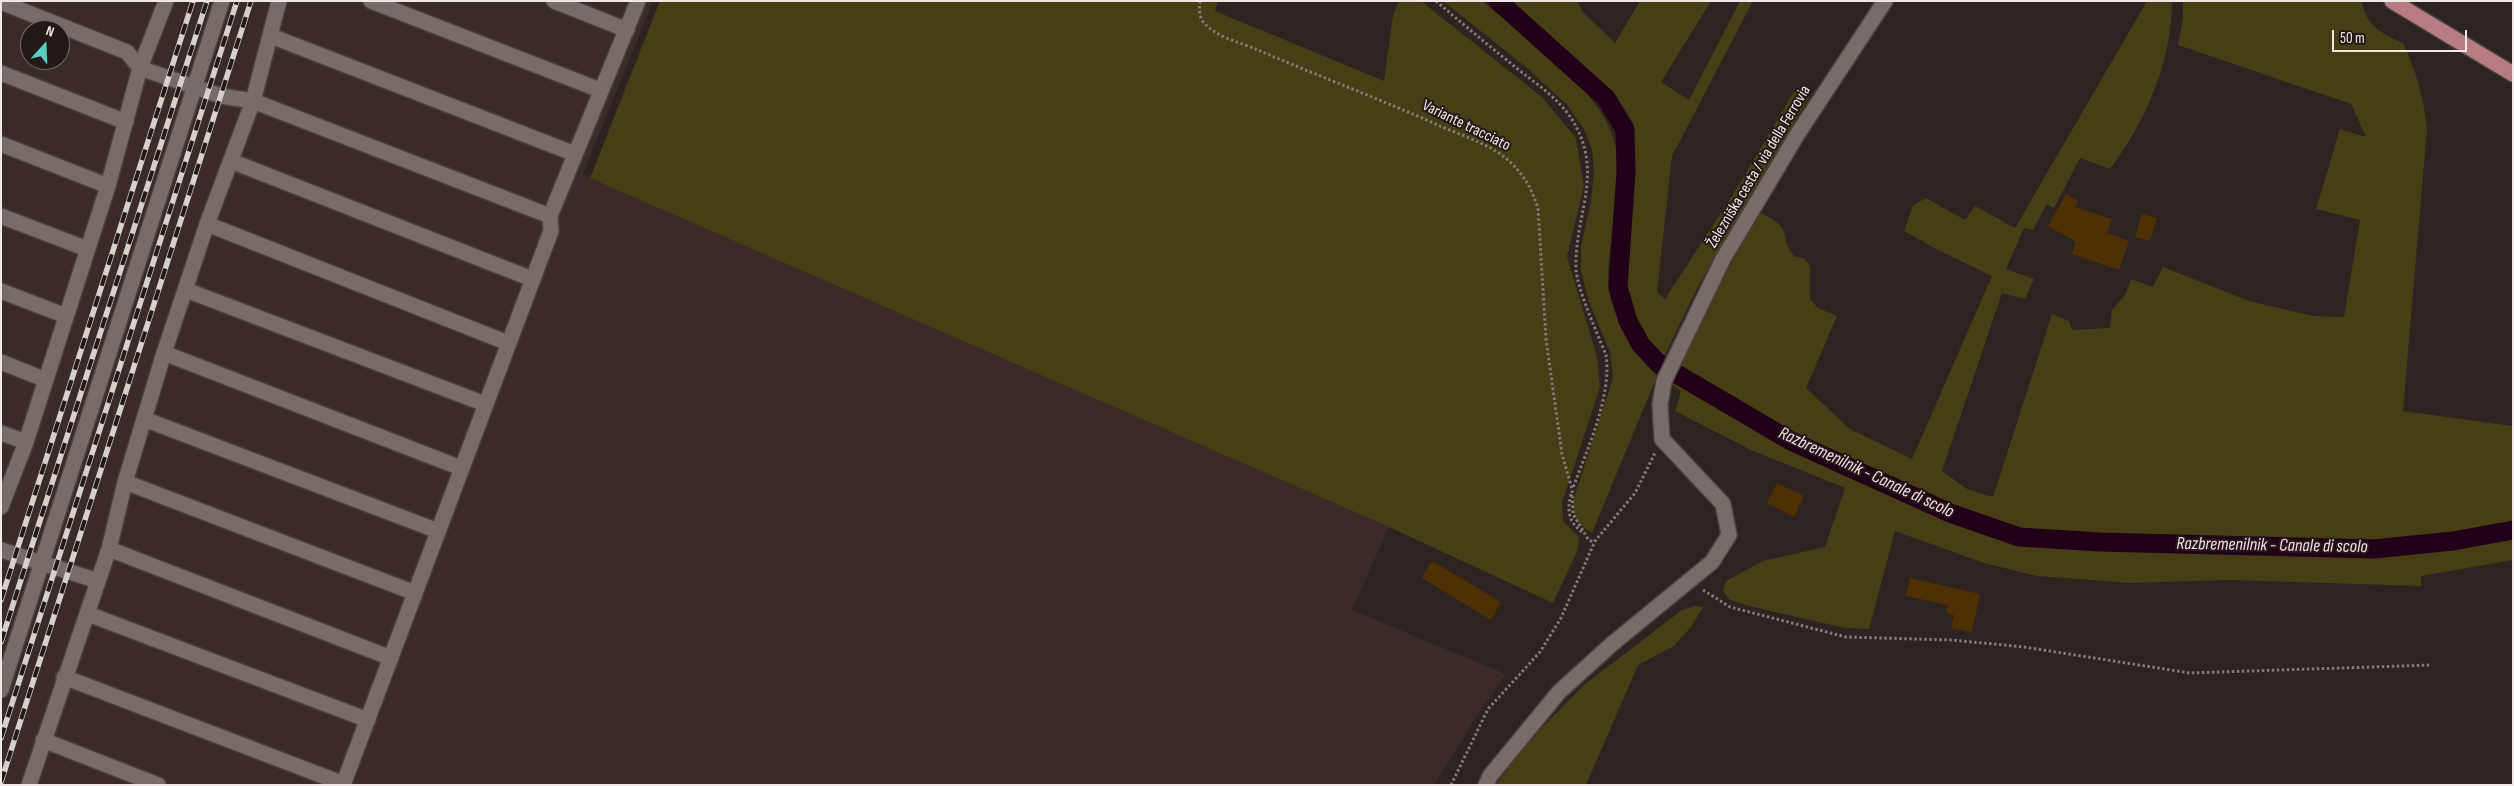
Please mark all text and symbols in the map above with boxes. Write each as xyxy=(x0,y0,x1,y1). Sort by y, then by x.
north arrow xyxy=(20,20,70,70)
scale bar xyxy=(2334,20,2469,52)
text: N xyxy=(44,22,56,41)
text: 50 m xyxy=(2340,29,2365,48)
street label: Železniška cesta / via della Ferrovia xyxy=(1703,82,1815,252)
street label: Variante tracciato xyxy=(1419,96,1513,156)
water label: Razbremenilnik - Canale di scolo xyxy=(1775,423,1957,523)
water label: Razbremenilnik - Canale di scolo xyxy=(2176,534,2368,558)

